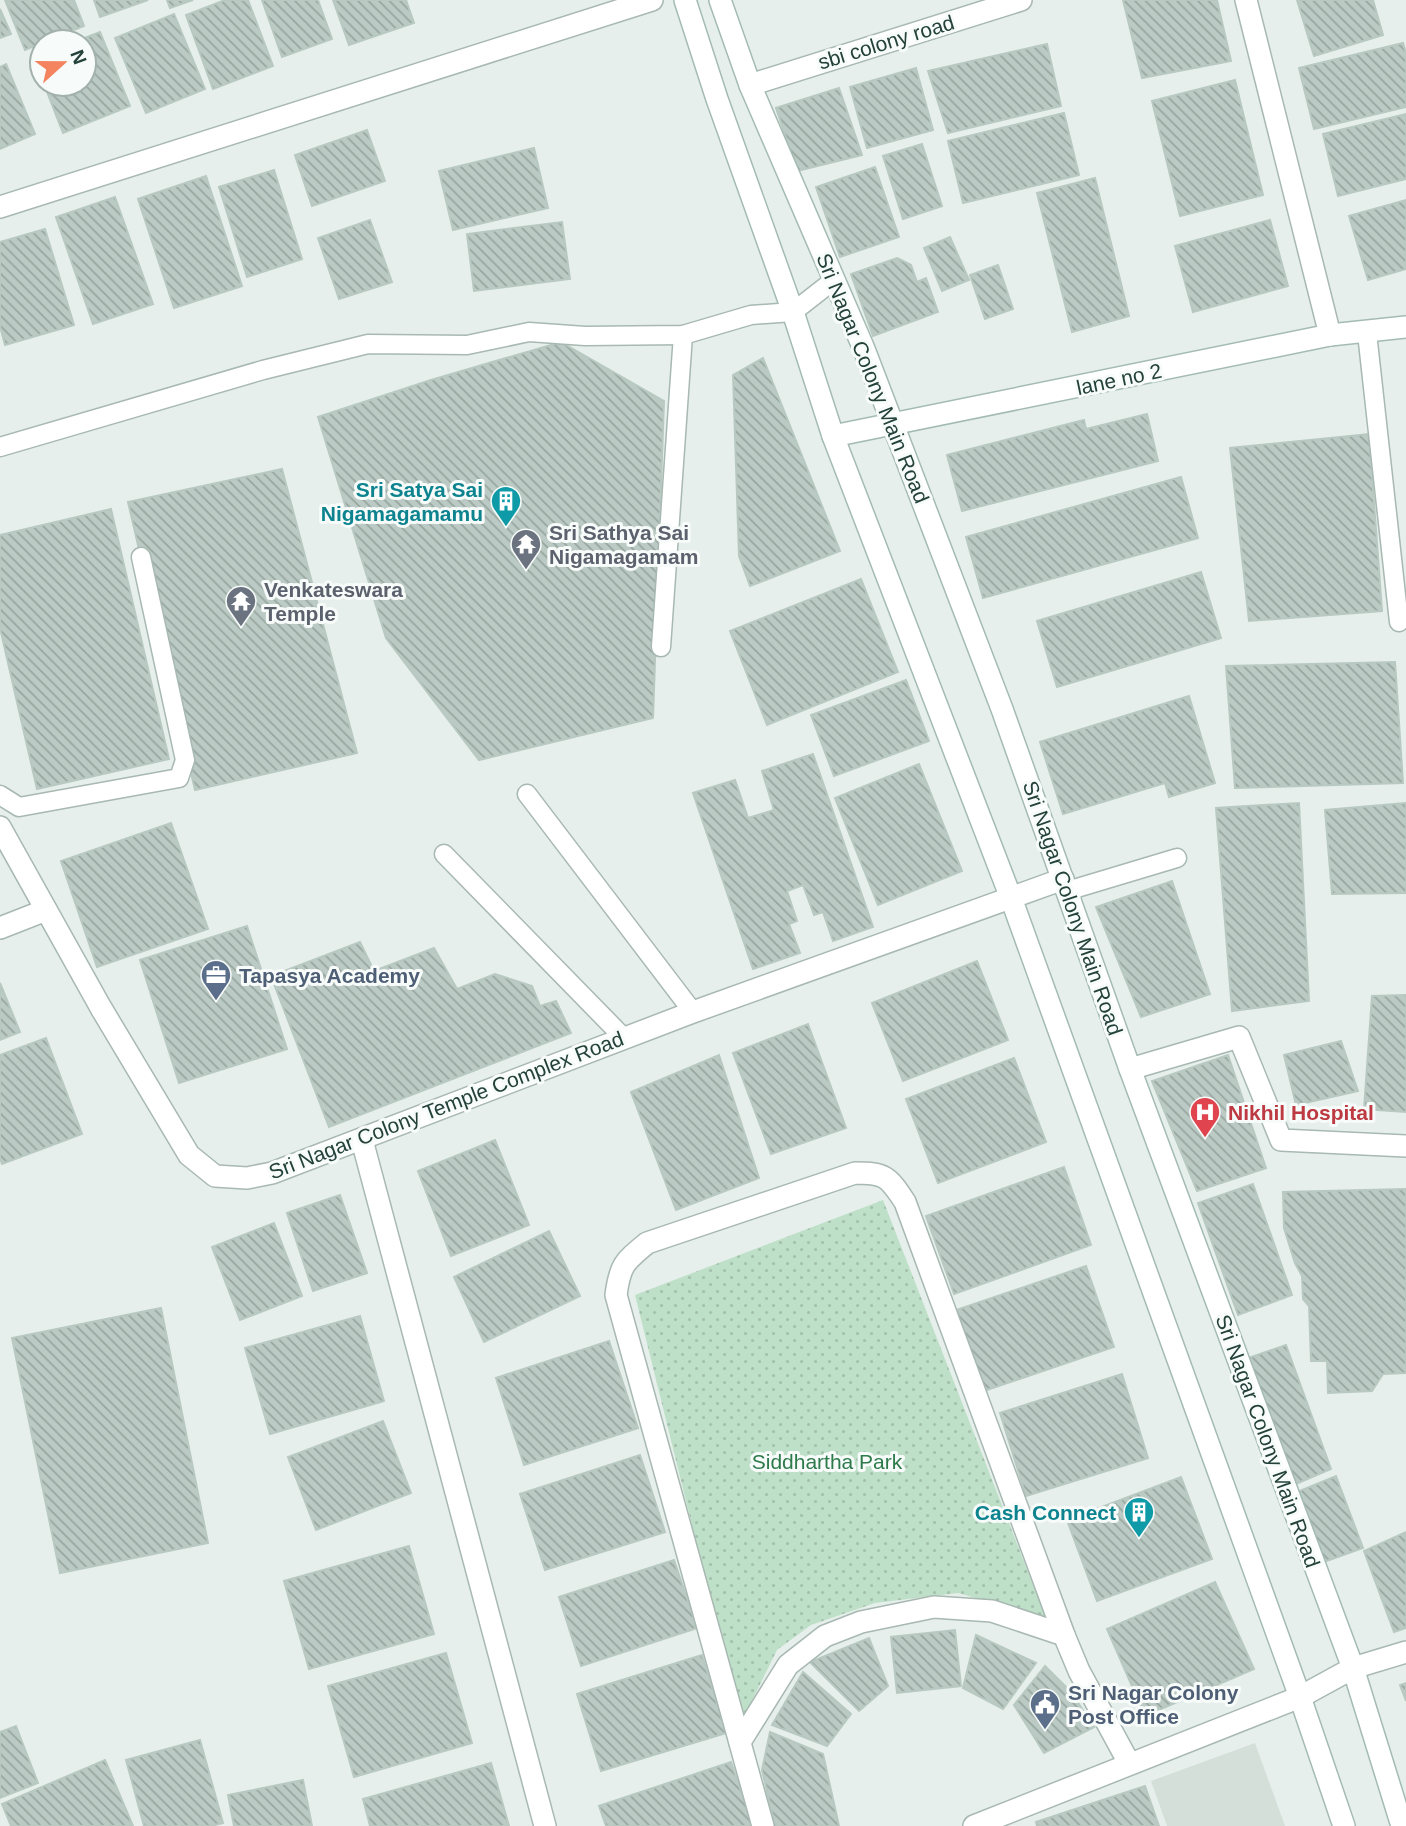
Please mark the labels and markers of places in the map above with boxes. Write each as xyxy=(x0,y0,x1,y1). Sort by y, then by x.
place label: Sri Satya Sai Nigamagamamu xyxy=(321,478,483,525)
building icon: Sri Satya Sai Nigamagamamu xyxy=(489,484,523,528)
place label: Sri Sathya Sai Nigamagamam xyxy=(549,521,698,568)
temple icon: Sri Sathya Sai Nigamagamam xyxy=(509,527,543,571)
place label: Venkateswara Temple xyxy=(264,578,403,625)
temple icon: Venkateswara Temple xyxy=(224,584,258,628)
office icon: Tapasya Academy xyxy=(199,958,233,1002)
place label: Tapasya Academy xyxy=(239,964,420,987)
hospital icon: Nikhil Hospital xyxy=(1188,1095,1222,1139)
place label: Nikhil Hospital xyxy=(1228,1101,1374,1124)
building icon: Cash Connect xyxy=(1122,1495,1156,1539)
place label: Cash Connect xyxy=(975,1501,1116,1524)
place label: Sri Nagar Colony Post Office xyxy=(1068,1681,1239,1728)
public building icon: Sri Nagar Colony Post Office xyxy=(1028,1687,1062,1731)

